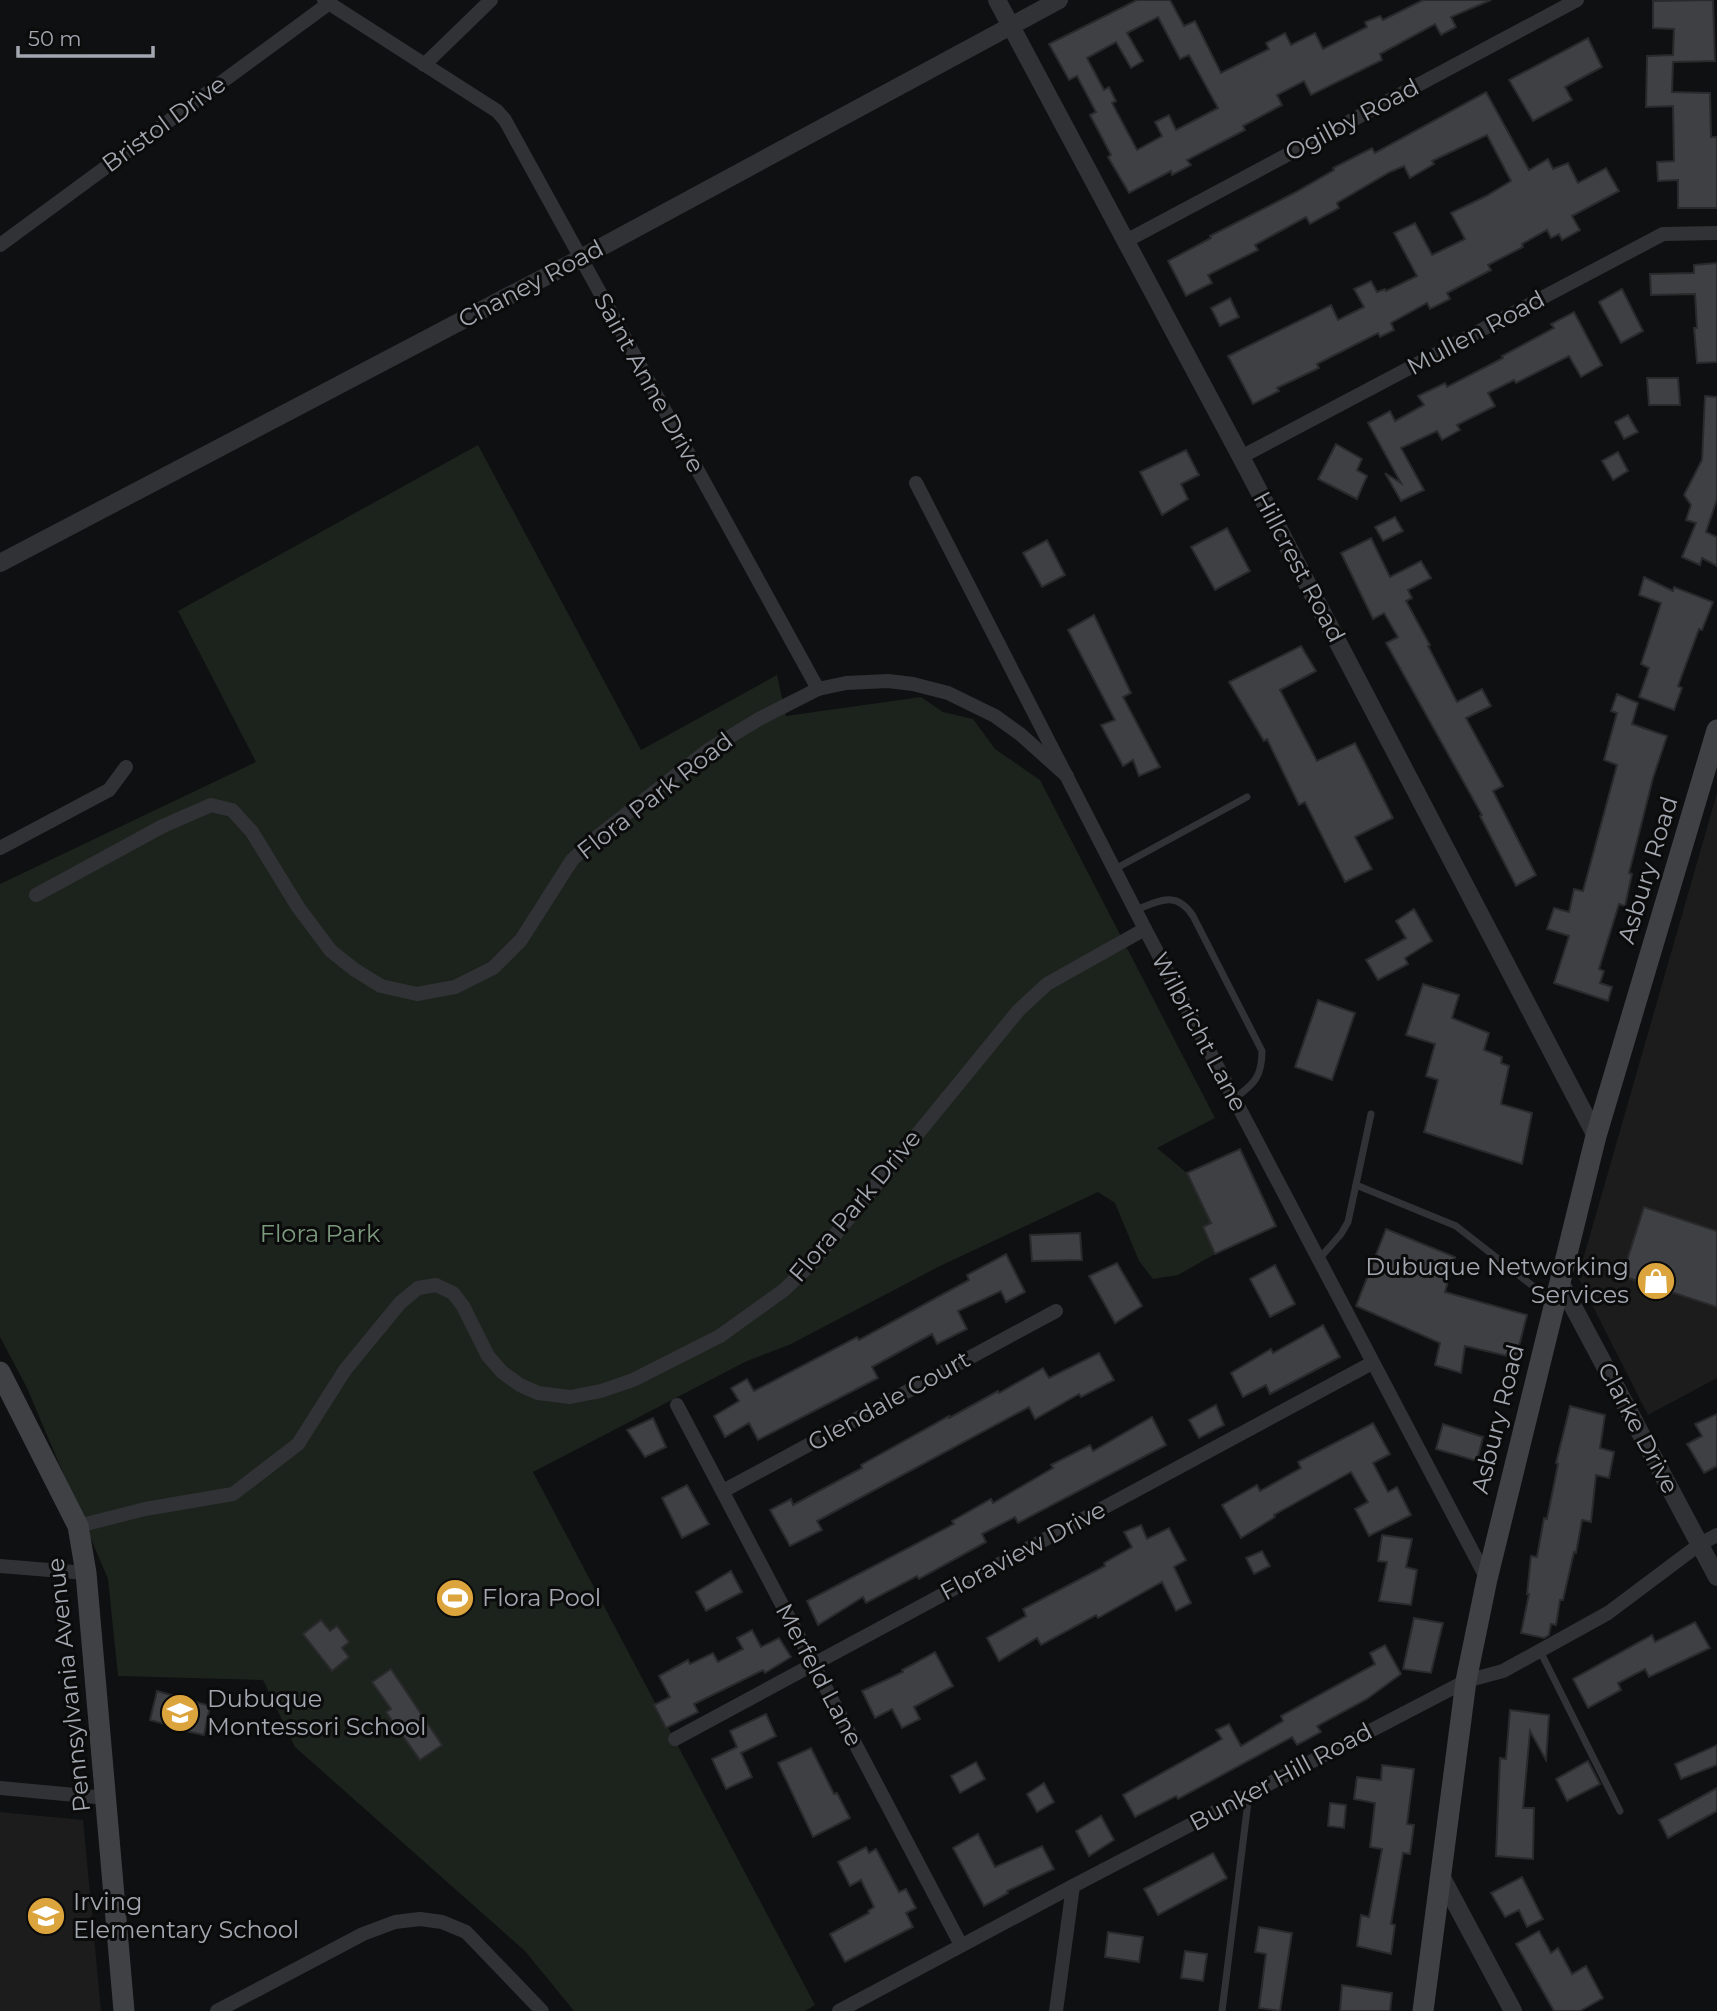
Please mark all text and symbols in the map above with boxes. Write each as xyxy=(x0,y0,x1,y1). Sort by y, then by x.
scale bar xyxy=(18,14,152,58)
text: 50 m xyxy=(28,26,82,51)
street label: Bristol Drive xyxy=(96,69,231,178)
street label: Ogilby Road xyxy=(1280,72,1424,167)
street label: Chaney Road xyxy=(453,233,608,334)
street label: Mullen Road xyxy=(1402,284,1550,381)
street label: Saint Anne Drive xyxy=(588,288,711,478)
street label: Hillcrest Road xyxy=(1248,486,1351,647)
street label: Flora Park Road xyxy=(571,726,738,865)
street label: Asbury Road xyxy=(1611,793,1684,947)
street label: Wilbricht Lane xyxy=(1145,947,1254,1116)
street label: Flora Park Drive xyxy=(783,1124,927,1288)
park label: Flora Park xyxy=(260,1219,381,1248)
place label: Dubuque Networking Services xyxy=(1365,1252,1629,1309)
shop icon: Dubuque Networking Services xyxy=(1635,1260,1677,1302)
street label: Asbury Road xyxy=(1465,1341,1530,1496)
street label: Glendale Court xyxy=(803,1344,975,1457)
street label: Clarke Drive xyxy=(1592,1357,1685,1498)
street label: Floraview Drive xyxy=(935,1495,1110,1606)
street label: Pennsylvania Avenue xyxy=(41,1557,96,1814)
sports icon: Flora Pool xyxy=(434,1577,476,1619)
place label: Flora Pool xyxy=(482,1583,601,1612)
street label: Merfeld Lane xyxy=(770,1598,869,1751)
place label: Dubuque Montessori School xyxy=(207,1684,427,1741)
school or university icon: Dubuque Montessori School xyxy=(159,1692,201,1734)
street label: Bunker Hill Road xyxy=(1185,1716,1377,1837)
place label: Irving Elementary School xyxy=(73,1887,299,1944)
school or university icon: Irving Elementary School xyxy=(25,1895,67,1937)

